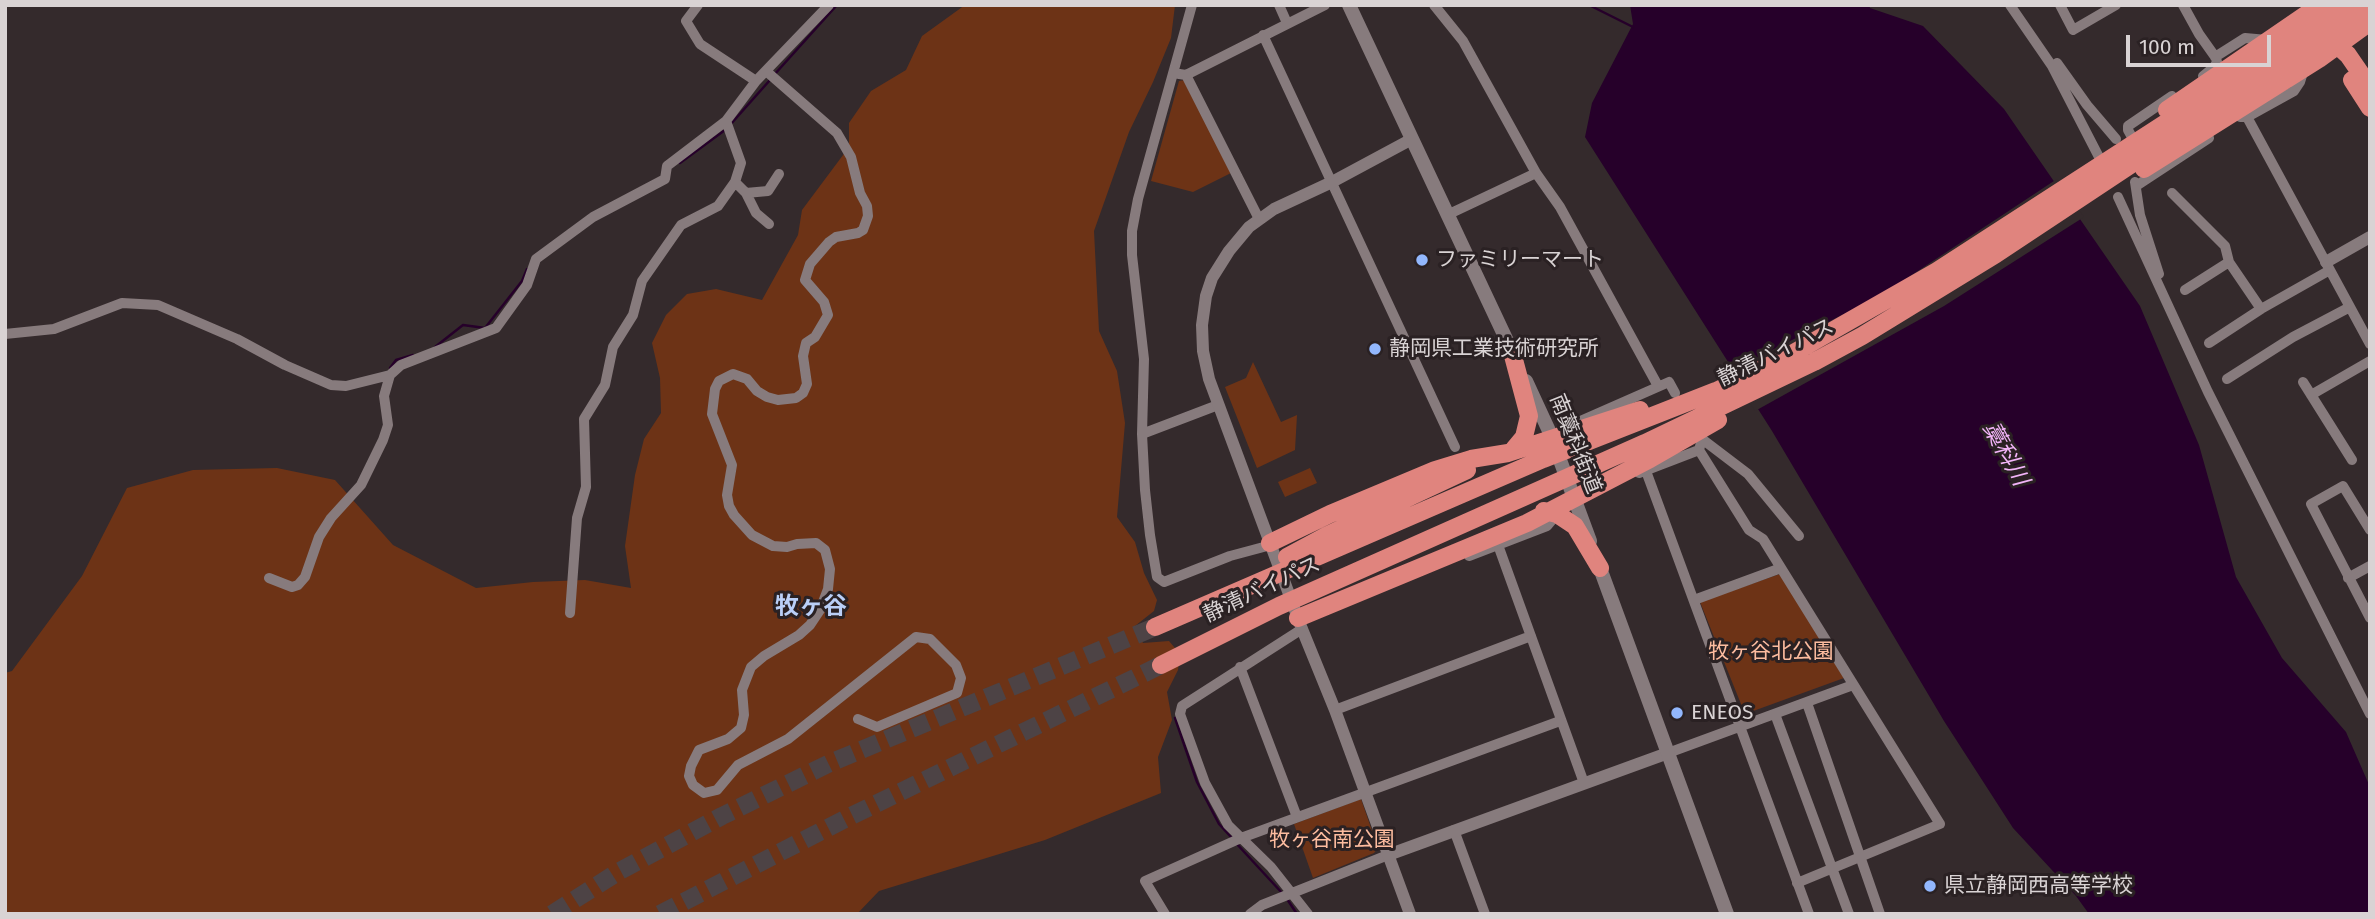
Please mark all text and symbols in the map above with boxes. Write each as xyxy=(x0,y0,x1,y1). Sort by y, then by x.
scale bar xyxy=(2130,21,2275,65)
text: 100 m xyxy=(2139,34,2195,60)
place label: ファミリーマート xyxy=(1436,247,1604,273)
marker: ファミリーマート xyxy=(1414,252,1430,268)
street label: 静清バイパス xyxy=(1714,314,1838,392)
place label: 静岡県工業技術研究所 xyxy=(1389,336,1599,362)
marker: 静岡県工業技術研究所 xyxy=(1367,341,1383,357)
street label: 南藁科街道 xyxy=(1544,391,1606,497)
water label: 藁科川 xyxy=(1976,417,2034,491)
street label: 静清バイパス xyxy=(1200,552,1324,628)
district label: 牧ヶ谷 xyxy=(775,593,847,621)
park label: 牧ヶ谷北公園 xyxy=(1708,639,1834,665)
place label: ENEOS xyxy=(1691,700,1754,726)
marker: ENEOS xyxy=(1669,705,1685,721)
park label: 牧ヶ谷南公園 xyxy=(1269,827,1395,853)
place label: 県立静岡西高等学校 xyxy=(1944,873,2133,899)
marker: 県立静岡西高等学校 xyxy=(1922,878,1938,894)

